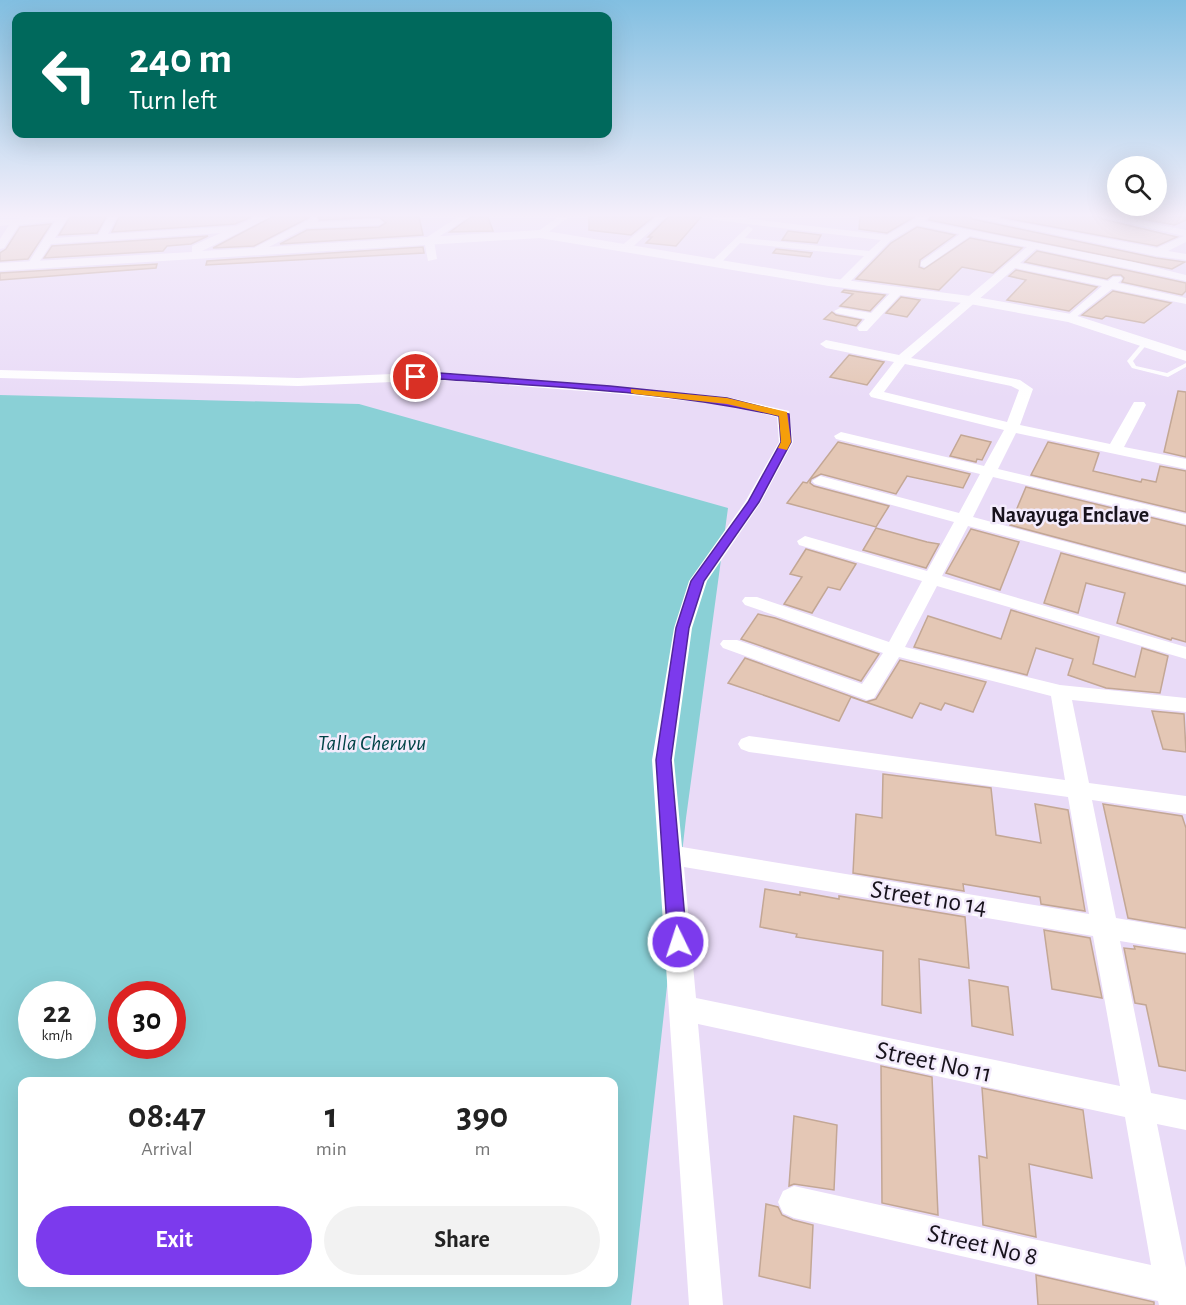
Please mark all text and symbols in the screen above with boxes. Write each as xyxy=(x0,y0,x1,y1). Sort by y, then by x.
icon: left xyxy=(30,36,108,114)
text: 240 m xyxy=(129,38,232,80)
text: Turn left xyxy=(129,87,217,114)
map controls xyxy=(1107,156,1167,216)
button: search xyxy=(1107,156,1167,216)
pin xyxy=(390,351,441,402)
icon: arrive xyxy=(399,360,432,393)
district label: Navayuga Enclave xyxy=(991,504,1149,527)
water label: Talla Cheruvu xyxy=(318,732,426,754)
street label: Street no 14 xyxy=(869,876,989,920)
position arrow xyxy=(646,910,710,974)
speed limit sign: 30 xyxy=(108,981,186,1059)
text: 22 xyxy=(43,998,71,1028)
text: km/h xyxy=(42,1028,72,1043)
street label: Street No 11 xyxy=(874,1037,994,1087)
text: 08:47 xyxy=(128,1098,206,1134)
text: 1 xyxy=(325,1098,338,1134)
text: 390 xyxy=(457,1098,508,1134)
text: Arrival xyxy=(141,1139,193,1159)
text: min xyxy=(316,1139,347,1159)
text: m xyxy=(474,1139,490,1159)
button: Exit xyxy=(36,1206,312,1275)
button: Share xyxy=(324,1206,600,1275)
street label: Street No 8 xyxy=(925,1220,1040,1270)

